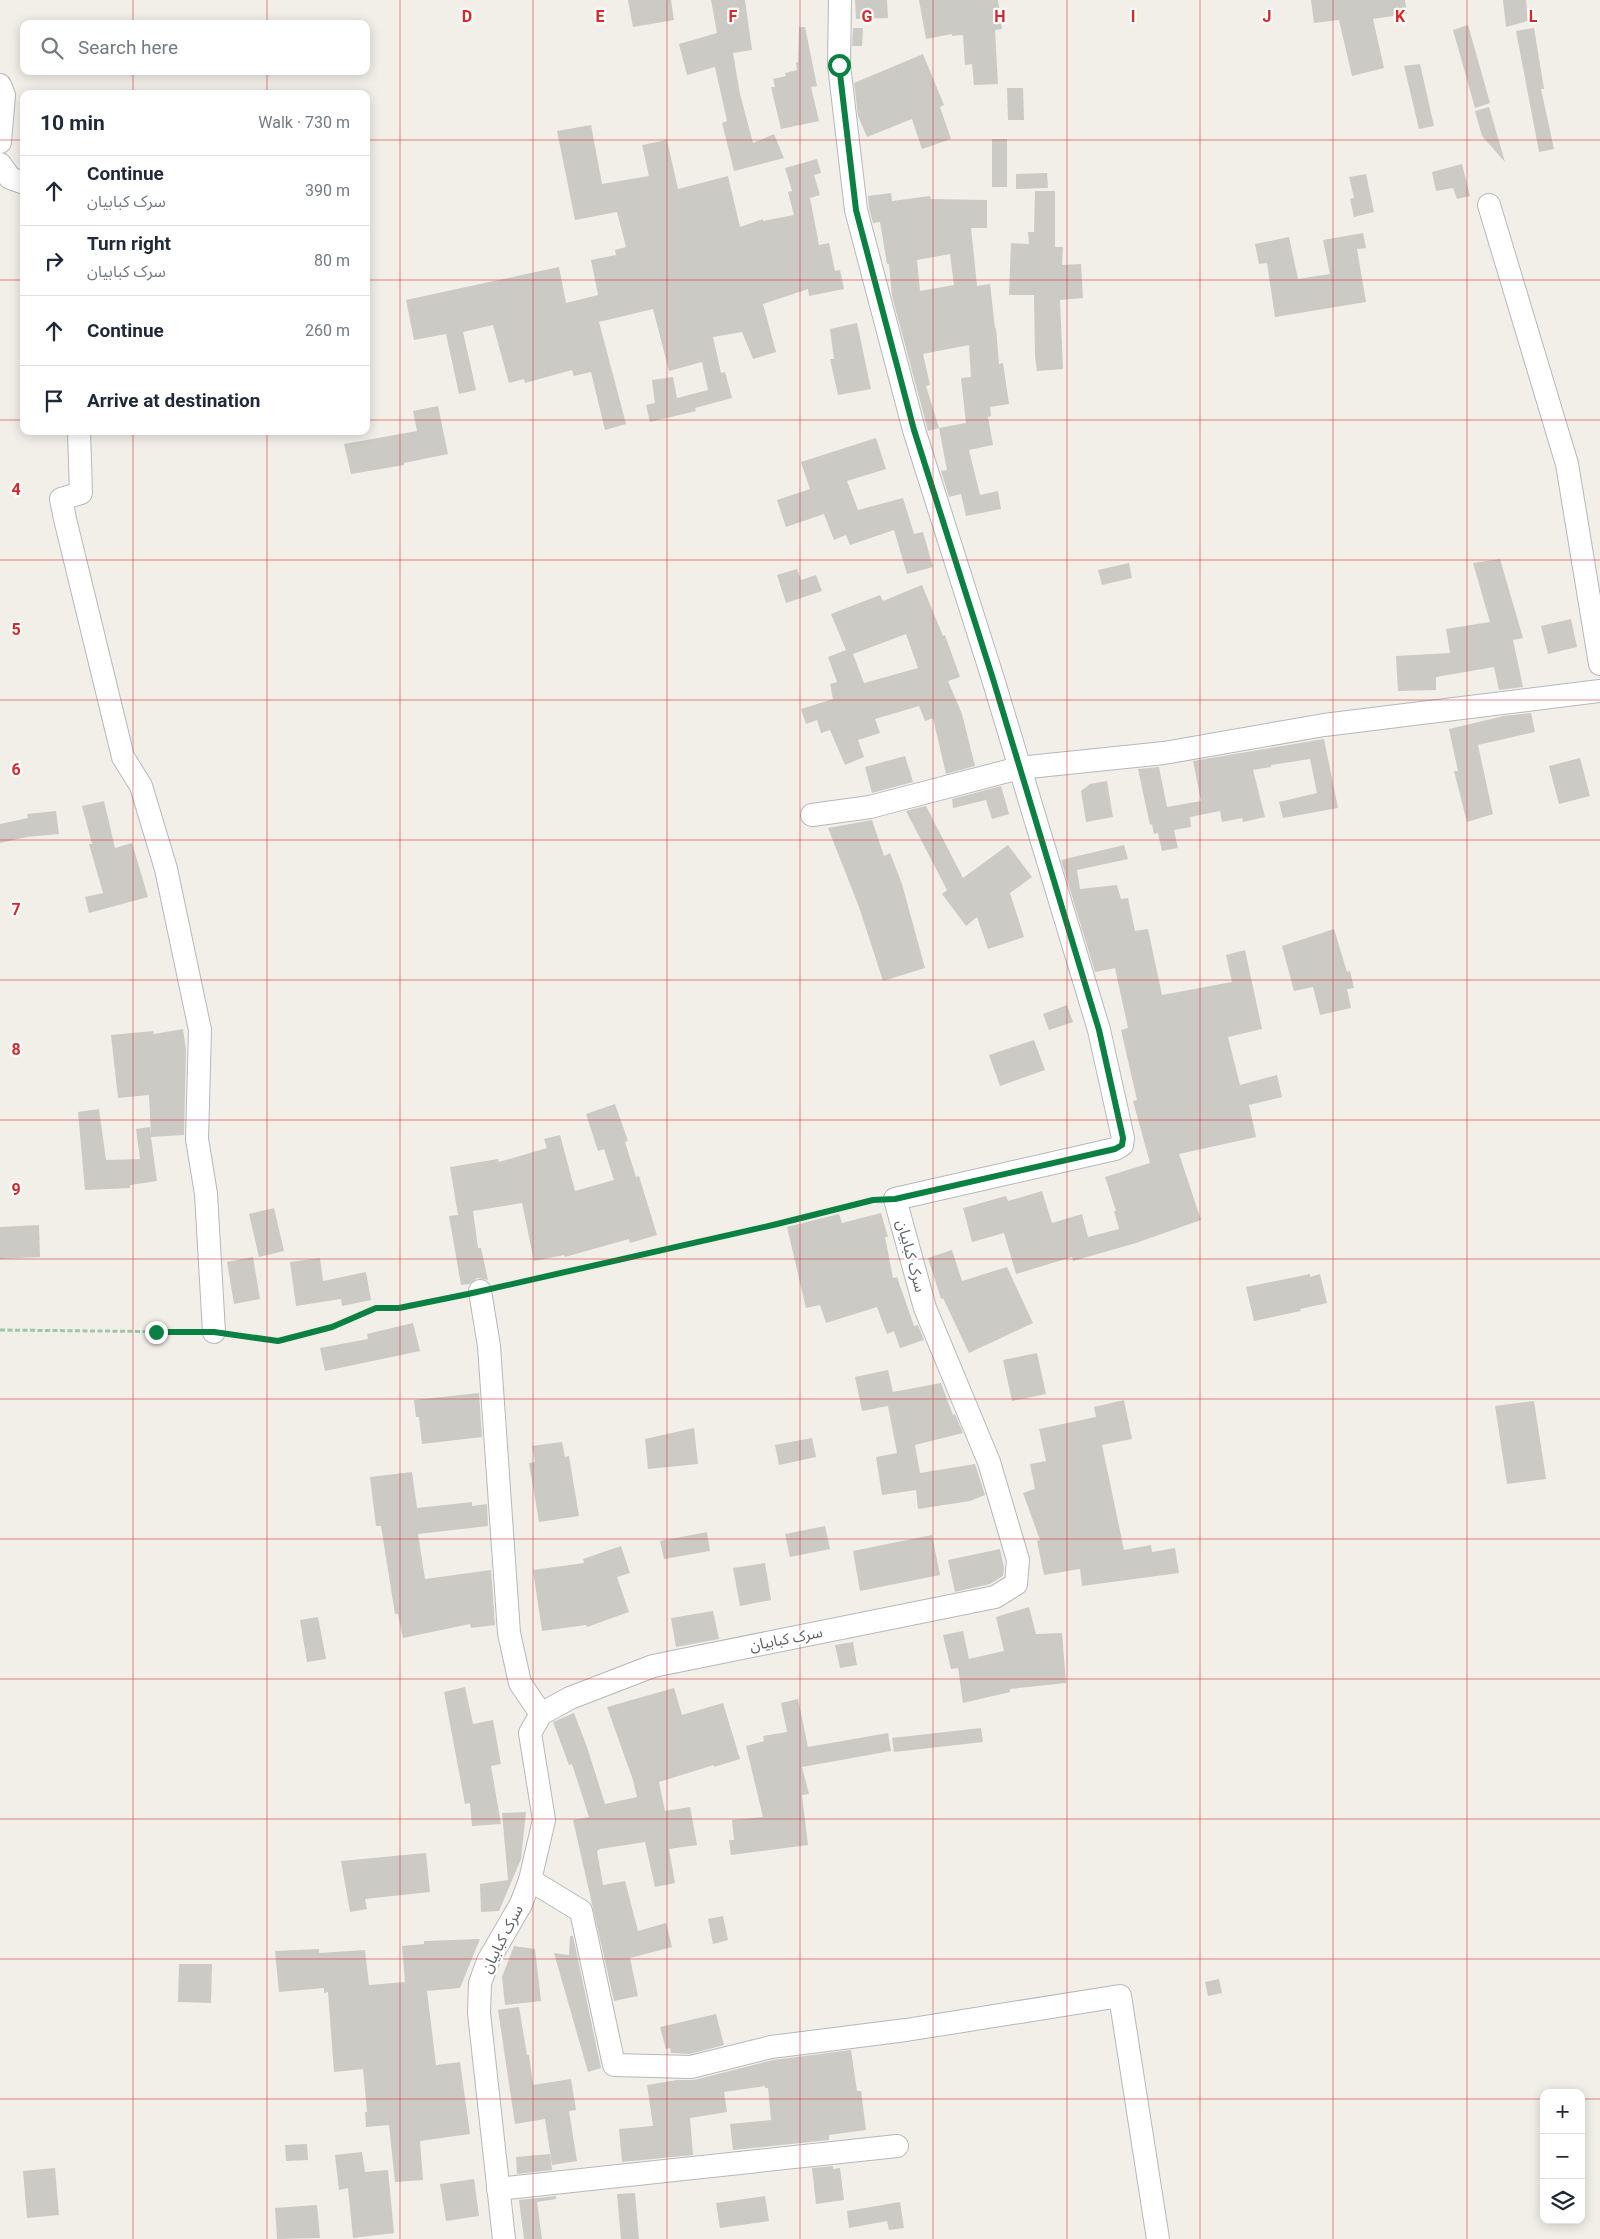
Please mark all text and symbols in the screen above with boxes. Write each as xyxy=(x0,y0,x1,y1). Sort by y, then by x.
text: D xyxy=(462,7,472,26)
text: E xyxy=(596,7,605,26)
text: F xyxy=(729,7,738,26)
text: G xyxy=(862,7,873,26)
text: H xyxy=(994,7,1006,26)
text: I xyxy=(1131,7,1135,26)
text: J xyxy=(1263,7,1271,26)
text: K xyxy=(1395,7,1406,26)
text: L xyxy=(1529,7,1538,26)
search box xyxy=(20,20,370,75)
icon: search xyxy=(38,34,66,62)
text: Search here xyxy=(78,36,178,59)
route start xyxy=(828,54,851,77)
text: 10 min xyxy=(40,111,105,135)
text: Walk · 730 m xyxy=(258,113,350,132)
text: Continue xyxy=(87,162,164,185)
icon: ahead xyxy=(40,177,68,205)
text: 390 m xyxy=(305,181,350,200)
text: سرک کبابیان xyxy=(87,192,166,211)
text: Turn right xyxy=(87,232,171,255)
icon: right xyxy=(40,247,68,275)
text: 80 m xyxy=(314,251,350,270)
text: سرک کبابیان xyxy=(87,262,166,281)
icon: ahead xyxy=(40,317,68,345)
text: Continue xyxy=(87,319,164,342)
text: 260 m xyxy=(305,321,350,340)
icon: arrive xyxy=(40,387,68,415)
text: Arrive at destination xyxy=(87,389,260,412)
text: 4 xyxy=(11,480,21,499)
text: 5 xyxy=(11,620,21,639)
text: 6 xyxy=(11,760,21,779)
text: 7 xyxy=(11,900,21,919)
text: 8 xyxy=(11,1040,21,1059)
text: 9 xyxy=(11,1180,21,1199)
street label: سرک کبابیان xyxy=(893,1218,929,1294)
route end xyxy=(145,1321,168,1344)
street label: سرک کبابیان xyxy=(748,1623,824,1655)
street label: سرک کبابیان xyxy=(477,1902,527,1976)
map controls xyxy=(1540,2089,1585,2224)
button: + xyxy=(1540,2089,1585,2134)
button: − xyxy=(1540,2134,1585,2179)
button: layers xyxy=(1540,2179,1585,2224)

